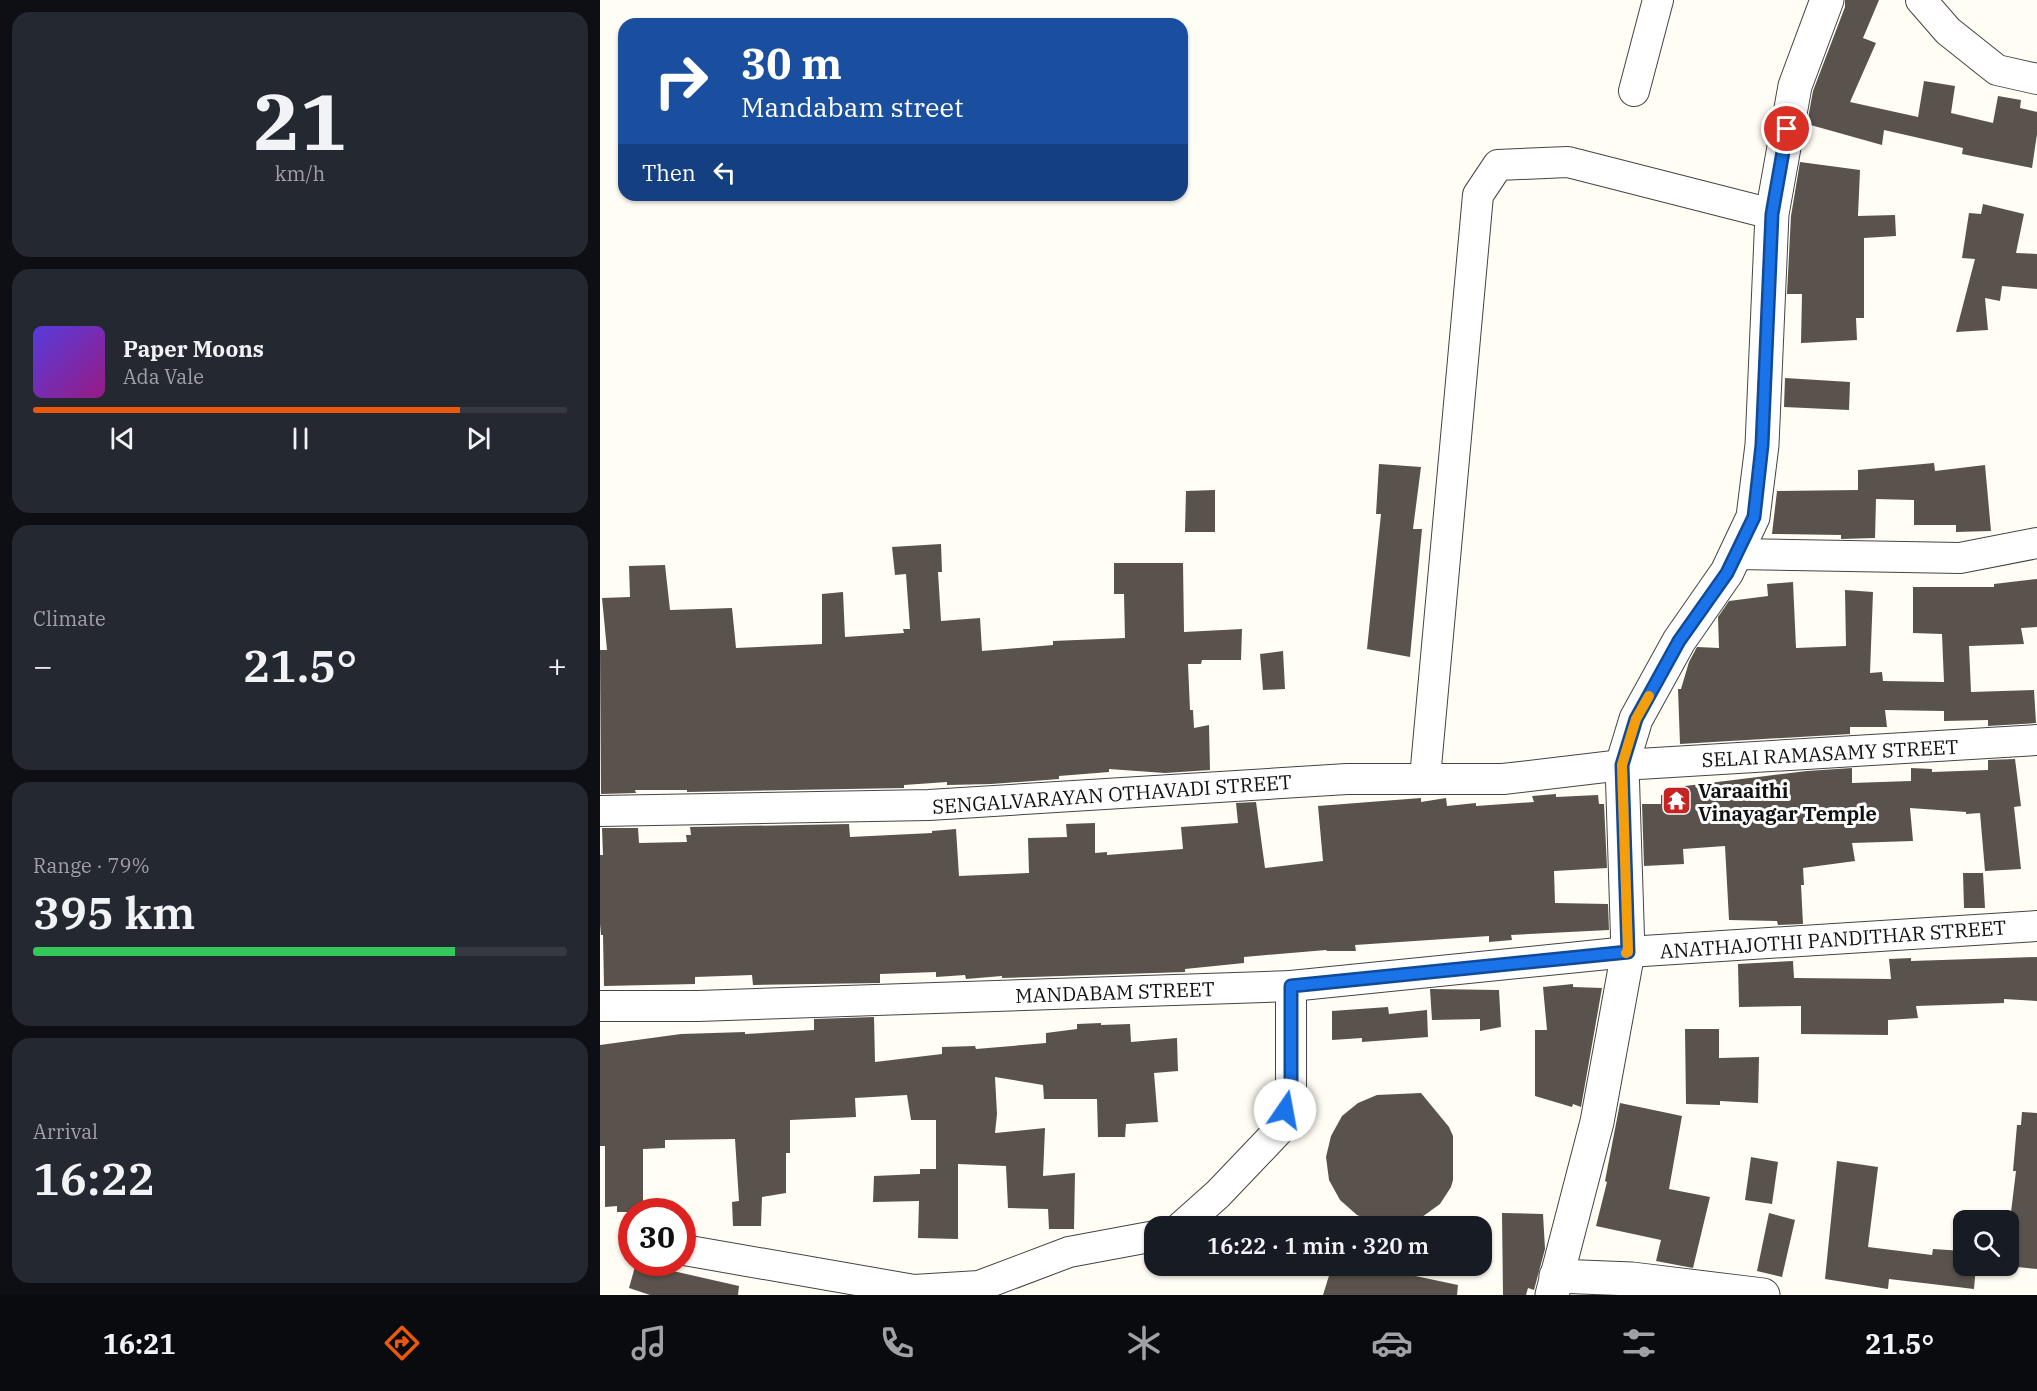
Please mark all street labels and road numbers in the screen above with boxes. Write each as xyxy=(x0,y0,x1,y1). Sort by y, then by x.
street label: SELAI RAMASAMY STREET xyxy=(1701,733,1959,773)
street label: SENGALVARAYAN OTHAVADI STREET xyxy=(931,768,1293,820)
street label: ANATHAJOTHI PANDITHAR STREET xyxy=(1659,913,2007,965)
street label: MANDABAM STREET xyxy=(1015,975,1215,1009)

